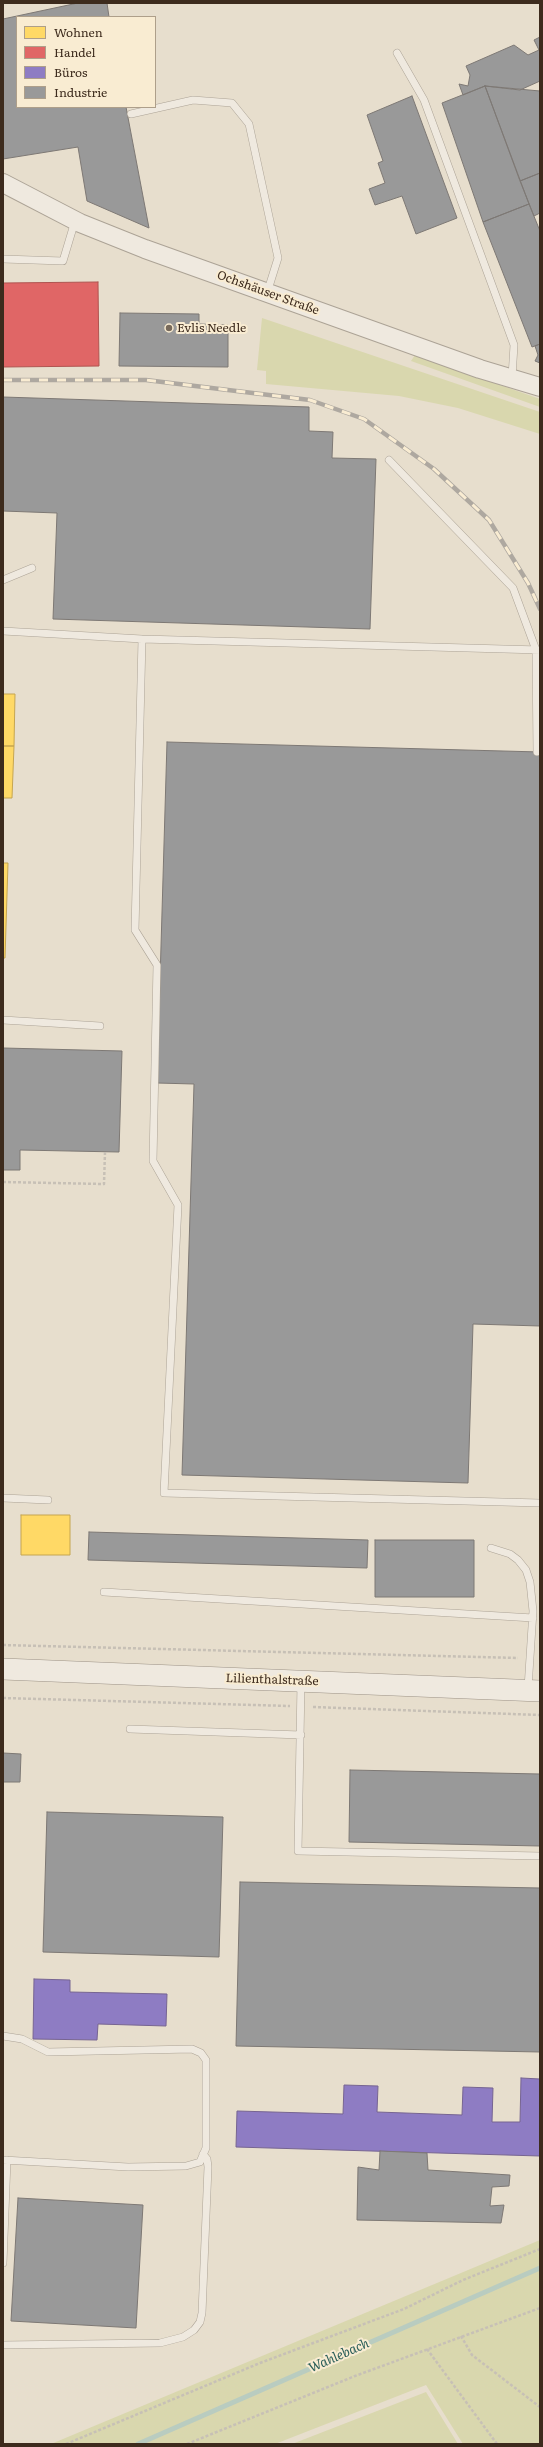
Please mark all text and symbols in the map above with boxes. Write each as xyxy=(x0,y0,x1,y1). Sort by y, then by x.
legend xyxy=(16,16,156,108)
text: Wohnen xyxy=(54,23,103,41)
text: Handel xyxy=(54,43,96,61)
text: Büros xyxy=(54,63,87,81)
text: Industrie xyxy=(54,83,107,101)
street label: Ochshäuser Straße xyxy=(215,268,321,318)
place label: Evlis Needle xyxy=(177,321,246,335)
marker: Evlis Needle xyxy=(164,323,174,333)
street label: Lilienthalstraße xyxy=(225,1671,319,1689)
water label: Wahlebach xyxy=(306,2336,372,2376)

